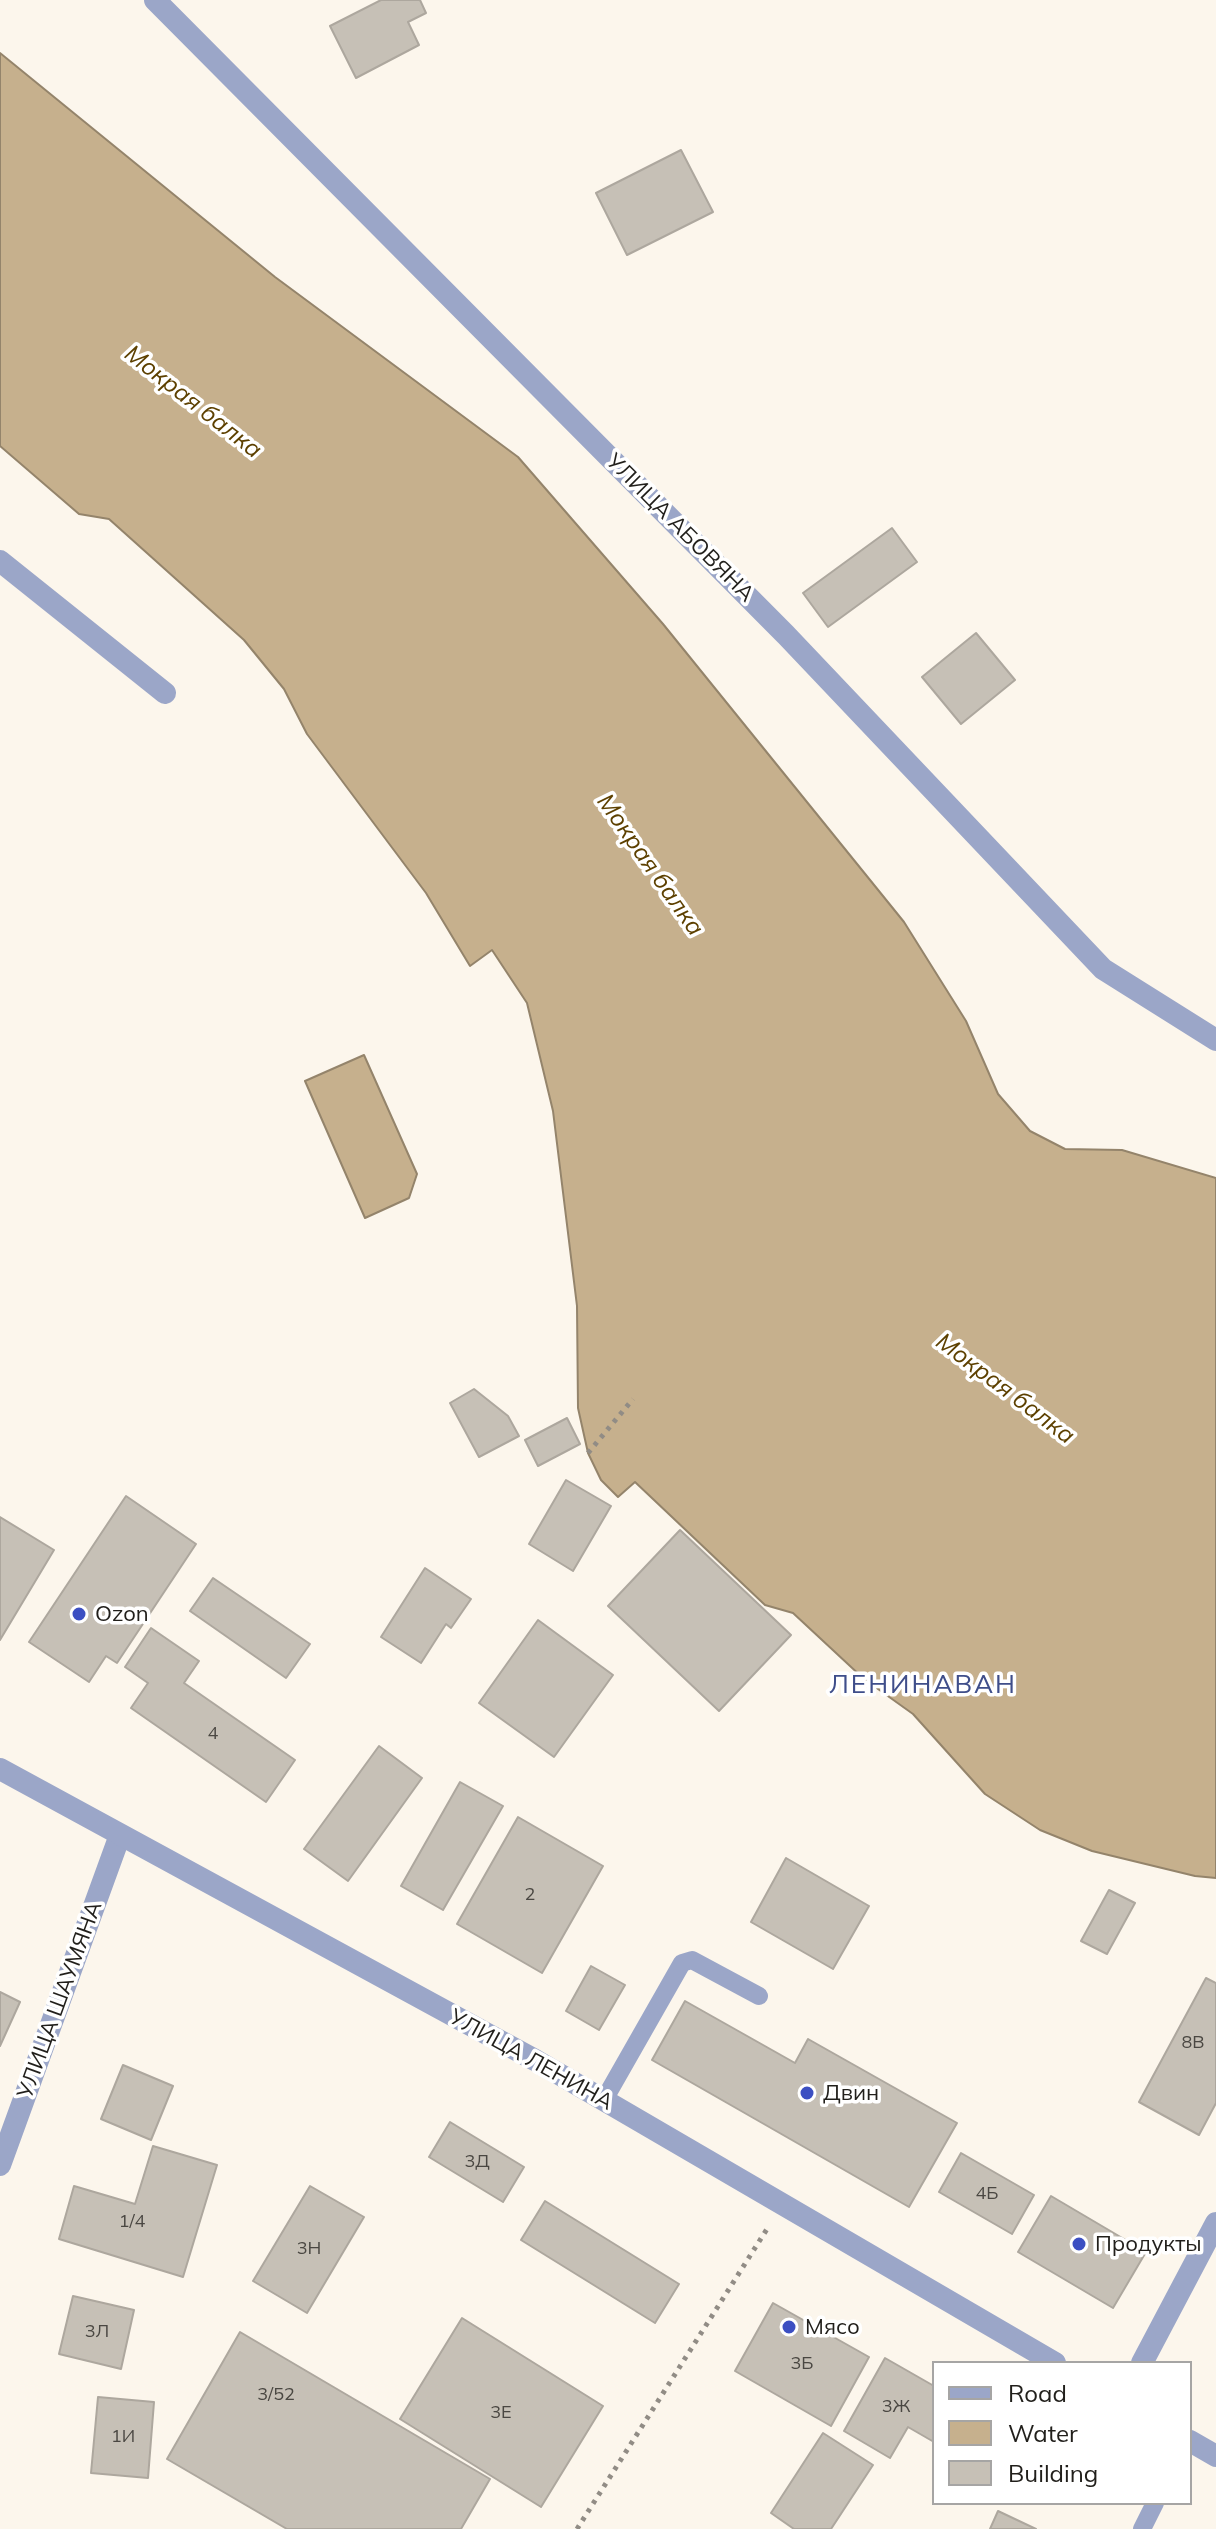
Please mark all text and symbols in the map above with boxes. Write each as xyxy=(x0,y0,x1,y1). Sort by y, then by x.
water label: Мокрая балка xyxy=(119,339,267,465)
street label: УЛИЦА АБОВЯНА xyxy=(600,448,760,608)
water label: Мокрая балка xyxy=(590,789,710,941)
water label: Мокрая балка xyxy=(930,1327,1080,1451)
place label: Ozon xyxy=(95,1601,149,1627)
marker: Ozon xyxy=(70,1605,88,1623)
district label: ЛЕНИНАВАН xyxy=(829,1669,1017,1701)
house number: 4 xyxy=(208,1723,218,1745)
house number: 2 xyxy=(525,1884,535,1906)
street label: УЛИЦА ШАУМЯНА xyxy=(12,1898,108,2102)
street label: УЛИЦА ЛЕНИНА xyxy=(444,2004,618,2116)
house number: 8В xyxy=(1181,2032,1205,2054)
place label: Двин xyxy=(823,2080,879,2106)
marker: Двин xyxy=(798,2084,816,2102)
house number: 3Д xyxy=(464,2151,490,2173)
house number: 4Б xyxy=(976,2183,998,2205)
house number: 1/4 xyxy=(119,2211,145,2233)
place label: Продукты xyxy=(1095,2231,1202,2257)
marker: Продукты xyxy=(1070,2235,1088,2253)
house number: 3Н xyxy=(297,2238,321,2260)
place label: Мясо xyxy=(805,2314,860,2340)
marker: Мясо xyxy=(780,2318,798,2336)
house number: 3Л xyxy=(85,2321,109,2343)
house number: 3Б xyxy=(791,2353,813,2375)
legend xyxy=(932,2361,1192,2505)
text: Road xyxy=(1008,2378,1067,2408)
house number: 3/52 xyxy=(257,2384,295,2406)
house number: 3Ж xyxy=(882,2396,910,2418)
house number: 3Е xyxy=(490,2402,512,2424)
text: Water xyxy=(1008,2418,1078,2448)
house number: 1И xyxy=(111,2426,135,2448)
text: Building xyxy=(1008,2458,1098,2488)

